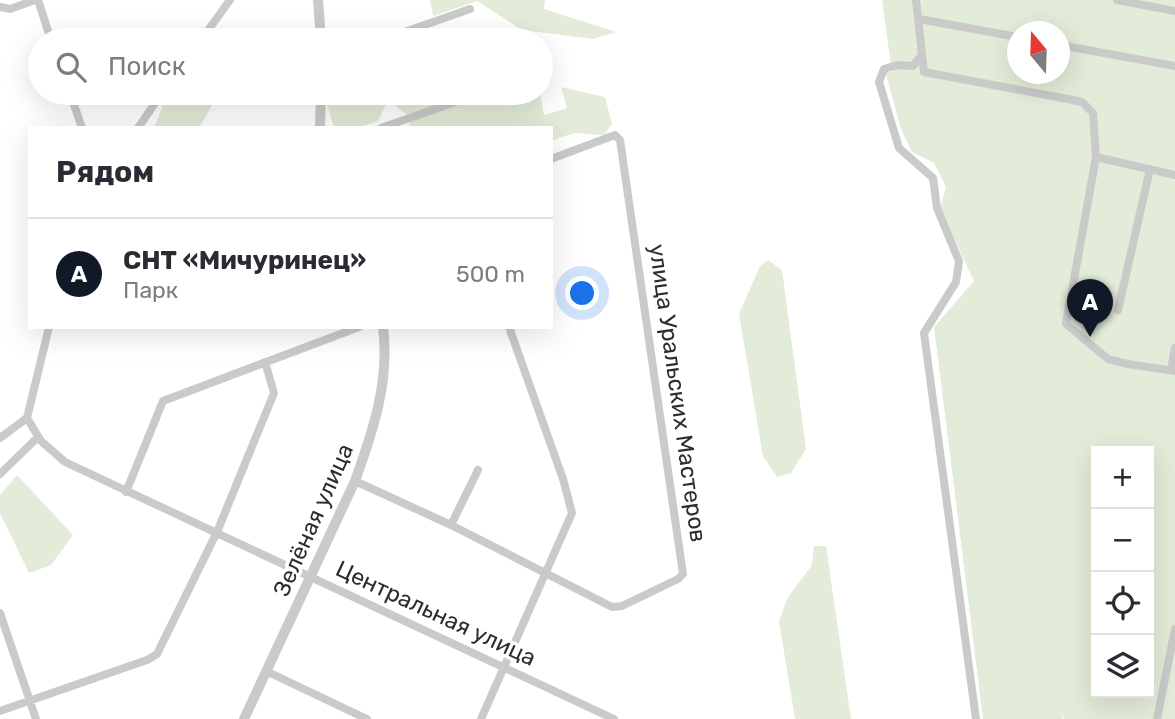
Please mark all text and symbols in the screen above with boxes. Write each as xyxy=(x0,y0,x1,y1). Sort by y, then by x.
north arrow xyxy=(1007,21,1070,84)
search box xyxy=(28,28,553,105)
icon: search xyxy=(52,48,90,86)
text: Поиск xyxy=(108,51,186,82)
text: Рядом xyxy=(56,154,154,190)
street label: улица Уральских Мастеров xyxy=(643,242,713,544)
text: СНТ «Мичуринец» xyxy=(123,245,366,276)
text: A xyxy=(71,260,87,288)
text: 500 m xyxy=(456,260,525,288)
text: Парк xyxy=(123,276,178,304)
your location xyxy=(565,276,599,310)
pin: A xyxy=(1067,279,1113,337)
street label: Зелёная улица xyxy=(267,439,359,601)
map controls xyxy=(1091,446,1154,698)
button: + xyxy=(1091,446,1154,509)
button: − xyxy=(1091,509,1154,572)
street label: Центральная улица xyxy=(331,554,541,672)
button: locate xyxy=(1091,572,1154,635)
button: layers xyxy=(1091,635,1154,698)

